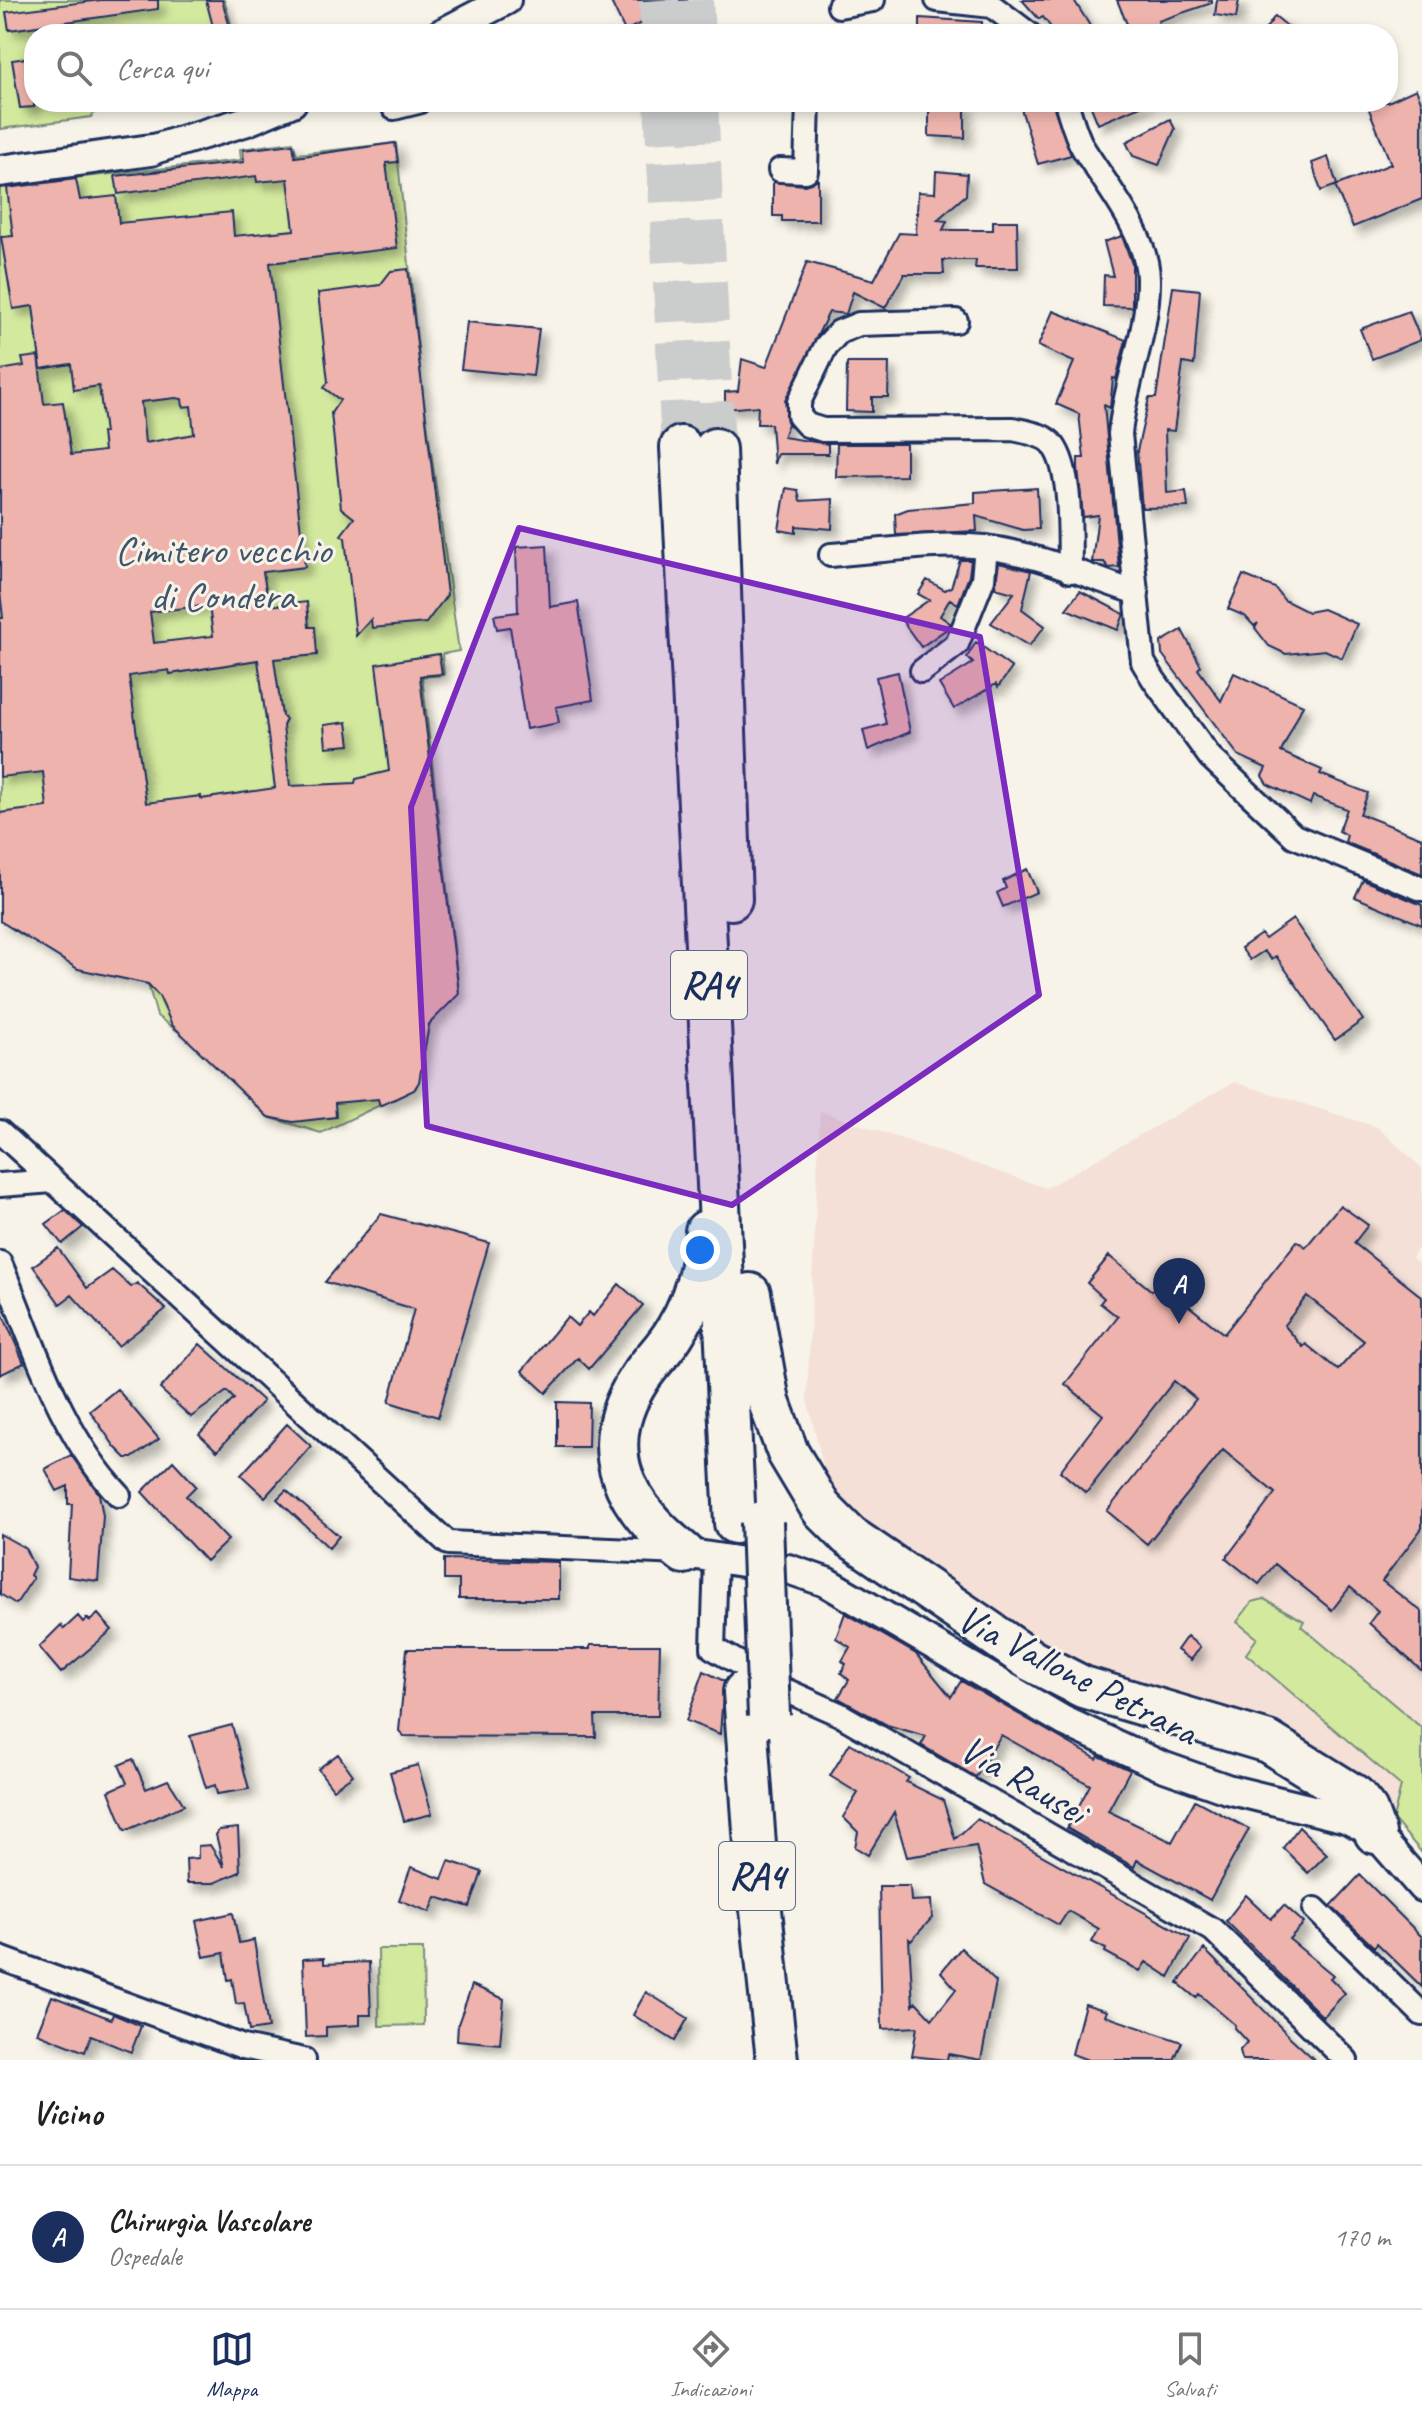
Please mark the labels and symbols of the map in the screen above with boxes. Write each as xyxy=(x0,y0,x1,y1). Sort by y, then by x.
park label: Cimitero vecchio di Condera xyxy=(115,525,333,621)
road number: RA4 xyxy=(671,951,747,1019)
your location xyxy=(680,1230,720,1270)
pin: A xyxy=(1153,1258,1205,1324)
street label: Via Vallone Petrara xyxy=(949,1593,1209,1758)
street label: Via Rausei xyxy=(951,1724,1100,1838)
road number: RA4 xyxy=(719,1842,795,1910)

